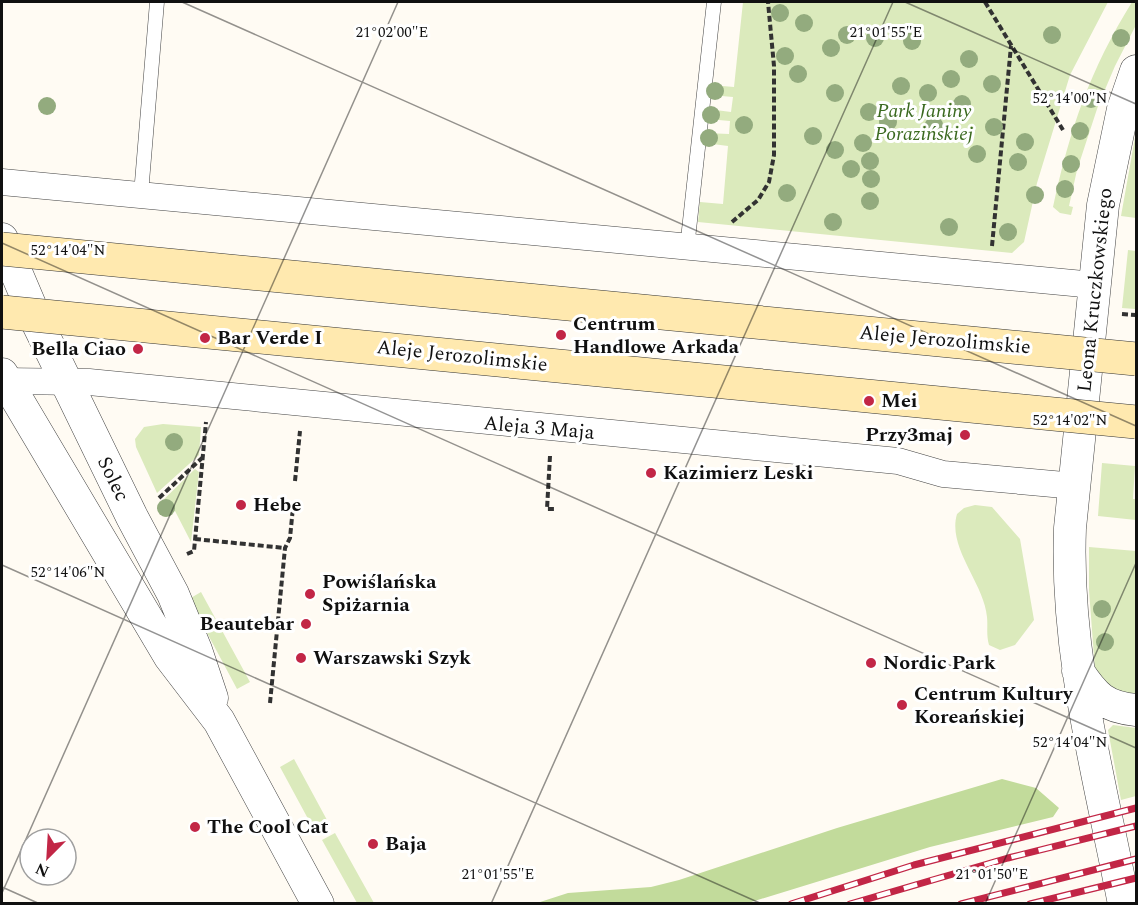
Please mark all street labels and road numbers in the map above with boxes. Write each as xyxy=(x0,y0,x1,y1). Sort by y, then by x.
street label: Leona Kruczkowskiego xyxy=(1069,186,1121,394)
street label: Aleje Jerozolimskie xyxy=(858,318,1032,362)
street label: Aleje Jerozolimskie xyxy=(375,332,549,380)
street label: Aleja 3 Maja xyxy=(482,408,596,448)
street label: Solec xyxy=(89,451,137,507)

